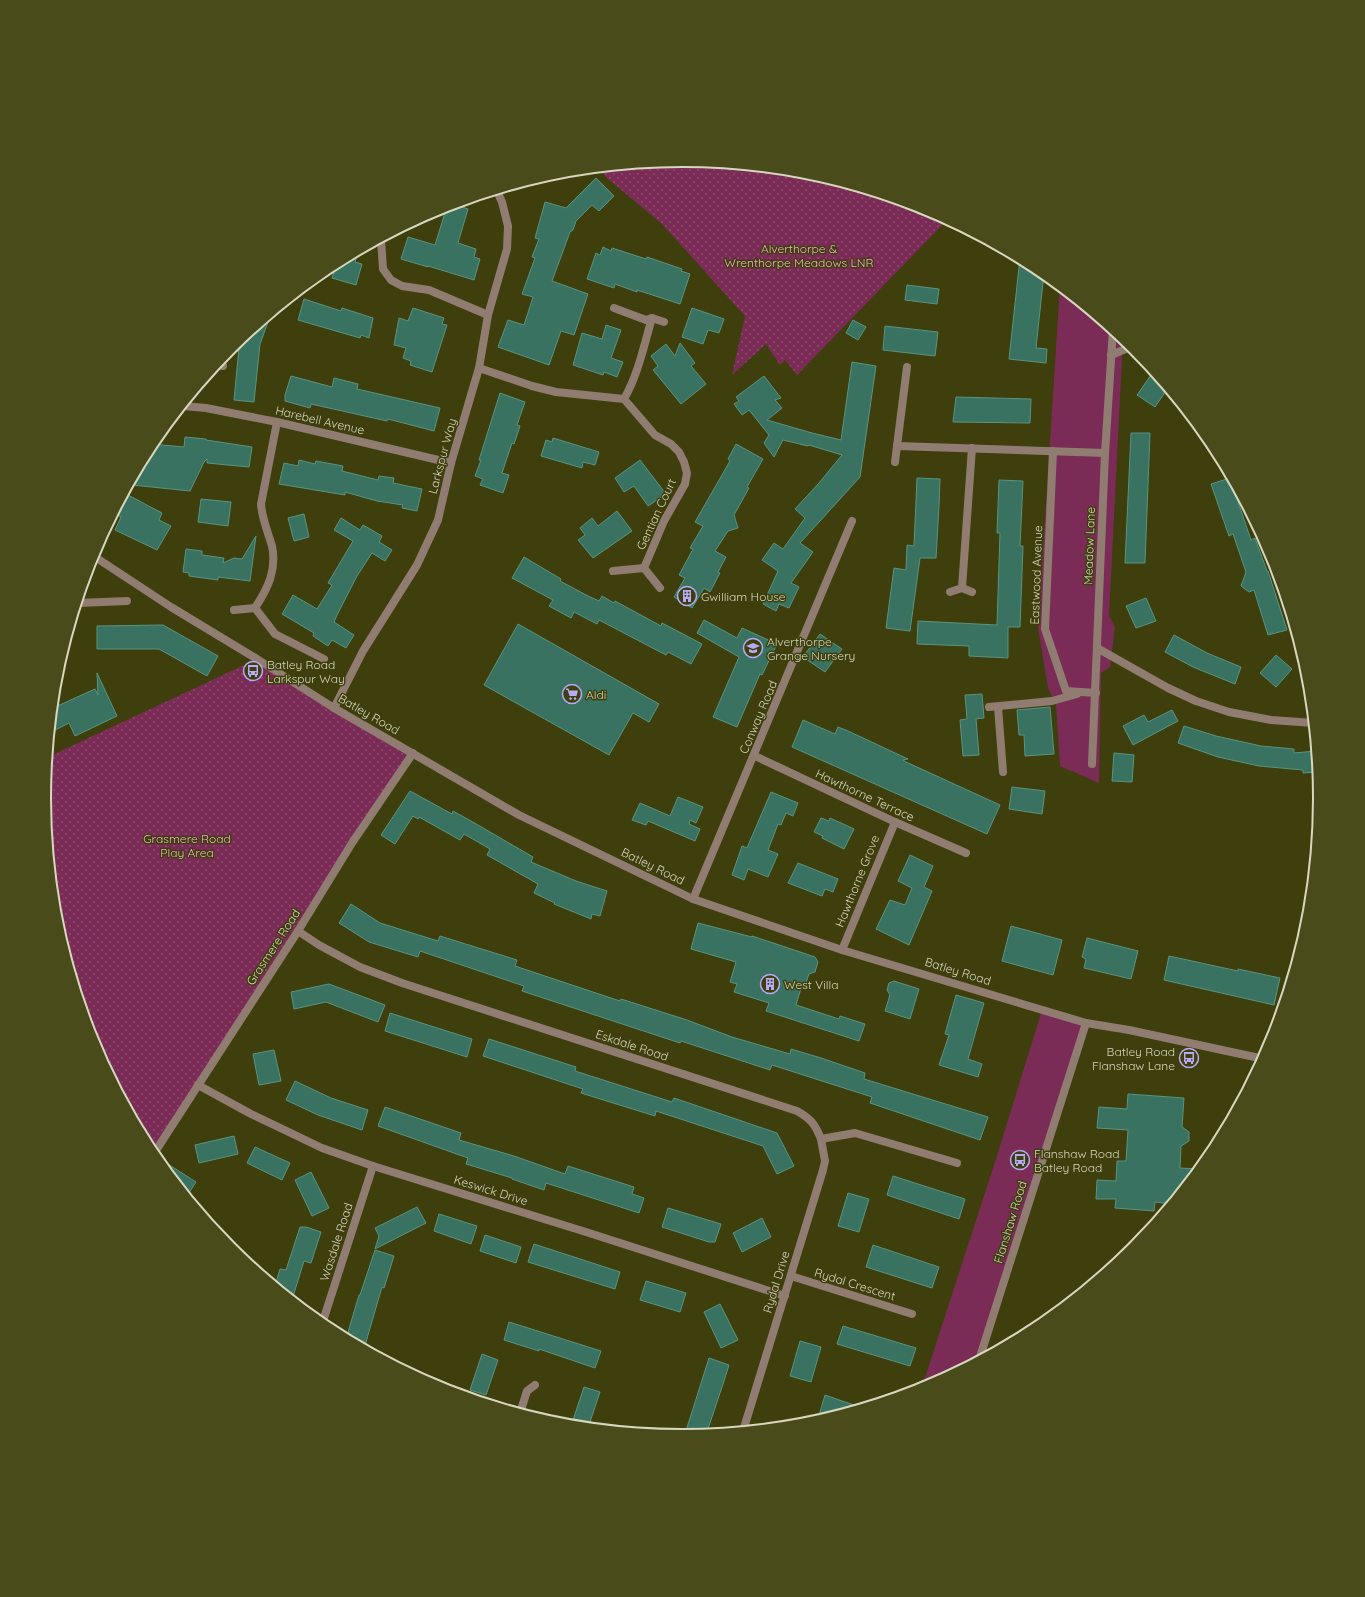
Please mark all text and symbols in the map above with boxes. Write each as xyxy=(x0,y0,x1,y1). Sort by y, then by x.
park label: Alverthorpe & Wrenthorpe Meadows LNR xyxy=(724,241,874,270)
street label: Harebell Avenue xyxy=(274,402,366,438)
street label: Larkspur Way xyxy=(425,416,459,496)
street label: Gentian Court xyxy=(633,476,679,552)
street label: Meadow Lane xyxy=(1080,506,1098,585)
street label: Eastwood Avenue xyxy=(1027,525,1045,625)
building icon: Gwilliam House xyxy=(676,585,698,607)
place label: Gwilliam House xyxy=(701,589,786,604)
place label: Alverthorpe Grange Nursery xyxy=(767,634,855,663)
school or university icon: Alverthorpe Grange Nursery xyxy=(742,637,764,659)
place label: Batley Road Larkspur Way xyxy=(267,657,345,686)
bus stop icon: Batley Road Larkspur Way xyxy=(242,660,264,682)
street label: Conway Road xyxy=(736,678,780,756)
supermarket icon: Aldi xyxy=(561,683,583,705)
place label: Aldi xyxy=(586,687,606,702)
street label: Batley Road xyxy=(336,690,402,738)
street label: Hawthorne Terrace xyxy=(813,766,917,825)
park label: Grasmere Road Play Area xyxy=(143,831,231,860)
street label: Hawthorne Grove xyxy=(832,832,882,929)
street label: Batley Road xyxy=(619,844,687,888)
street label: Grasmere Road xyxy=(243,906,303,988)
street label: Batley Road xyxy=(923,954,993,988)
building icon: West Villa xyxy=(759,973,781,995)
place label: West Villa xyxy=(784,977,839,992)
street label: Eskdale Road xyxy=(594,1026,670,1064)
place label: Batley Road Flanshaw Lane xyxy=(1092,1044,1175,1073)
bus stop icon: Batley Road Flanshaw Lane xyxy=(1178,1047,1200,1069)
place label: Flanshaw Road Batley Road xyxy=(1034,1146,1119,1175)
bus stop icon: Flanshaw Road Batley Road xyxy=(1009,1149,1031,1171)
street label: Keswick Drive xyxy=(452,1172,530,1208)
street label: Flanshaw Road xyxy=(990,1179,1030,1265)
street label: Wasdale Road xyxy=(316,1201,356,1283)
street label: Rydal Drive xyxy=(759,1249,793,1315)
street label: Rydal Crescent xyxy=(813,1265,897,1303)

